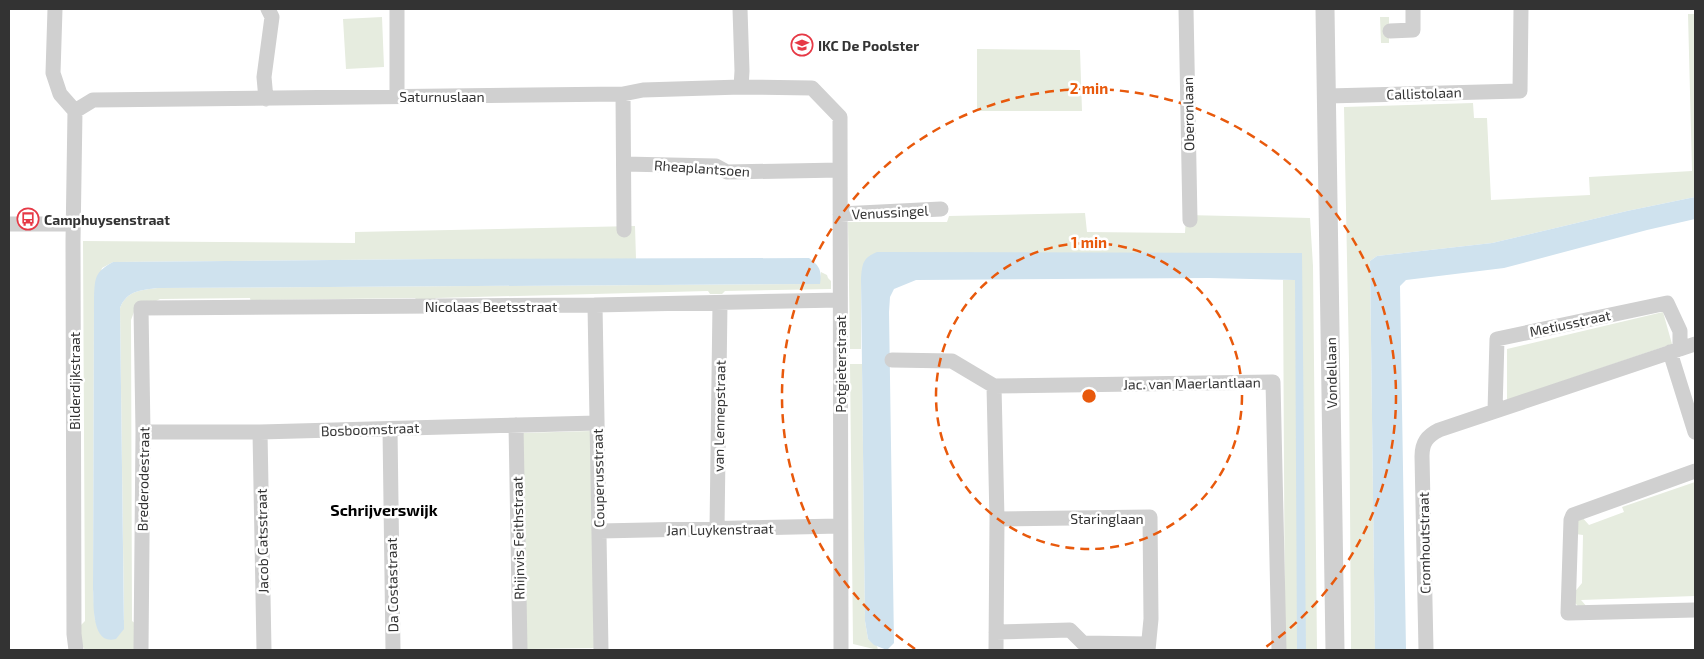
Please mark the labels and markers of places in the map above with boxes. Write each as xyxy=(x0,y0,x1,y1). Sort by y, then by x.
school or university icon: IKC De Poolster xyxy=(790,33,814,57)
place label: IKC De Poolster xyxy=(818,37,919,54)
bus stop icon: Camphuysenstraat xyxy=(16,207,40,231)
place label: Camphuysenstraat xyxy=(44,211,170,228)
centre of rings xyxy=(1080,387,1098,405)

